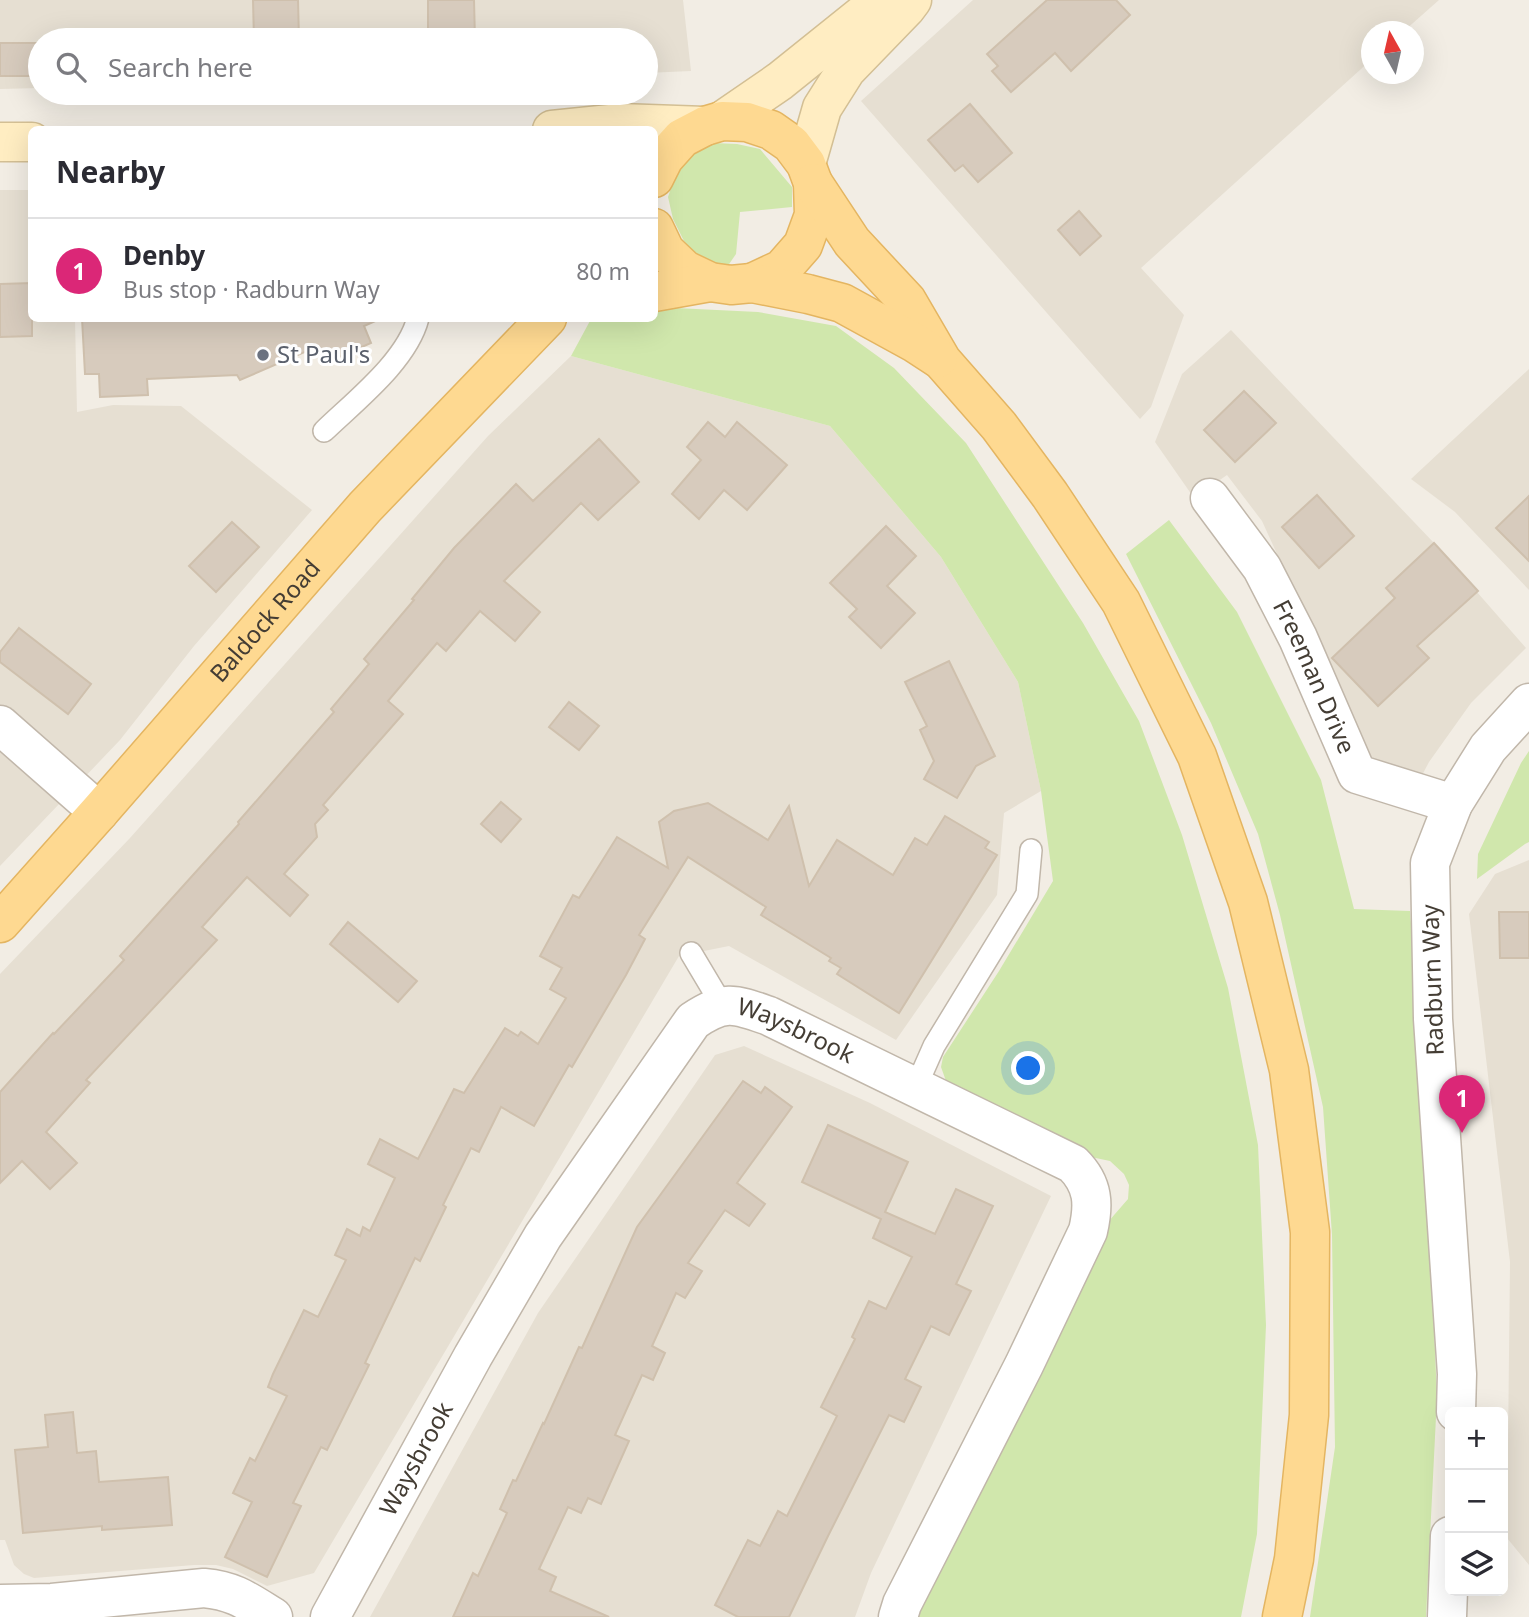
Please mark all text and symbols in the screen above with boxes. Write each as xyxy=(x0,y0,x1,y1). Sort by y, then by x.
north arrow xyxy=(1361,21,1424,84)
search box xyxy=(28,28,658,105)
icon: search xyxy=(52,48,90,86)
text: Search here xyxy=(108,49,253,85)
text: Nearby xyxy=(56,151,165,192)
text: Denby xyxy=(123,237,205,273)
text: 1 xyxy=(72,255,86,287)
text: 80 m xyxy=(576,255,630,287)
text: Bus stop · Radburn Way xyxy=(123,273,380,305)
place label: St Paul's xyxy=(277,337,370,370)
marker: St Paul's xyxy=(255,347,271,363)
street label: Baldock Road xyxy=(202,552,327,689)
street label: Freeman Drive xyxy=(1266,594,1364,758)
street label: Radburn Way xyxy=(1412,903,1451,1056)
street label: Waysbrook xyxy=(734,989,860,1070)
your location xyxy=(1011,1051,1045,1085)
pin: 1 xyxy=(1439,1075,1485,1133)
street label: Waysbrook xyxy=(371,1395,460,1521)
map controls xyxy=(1445,1407,1508,1596)
button: + xyxy=(1445,1407,1508,1470)
button: − xyxy=(1445,1470,1508,1533)
button: layers xyxy=(1445,1533,1508,1596)

